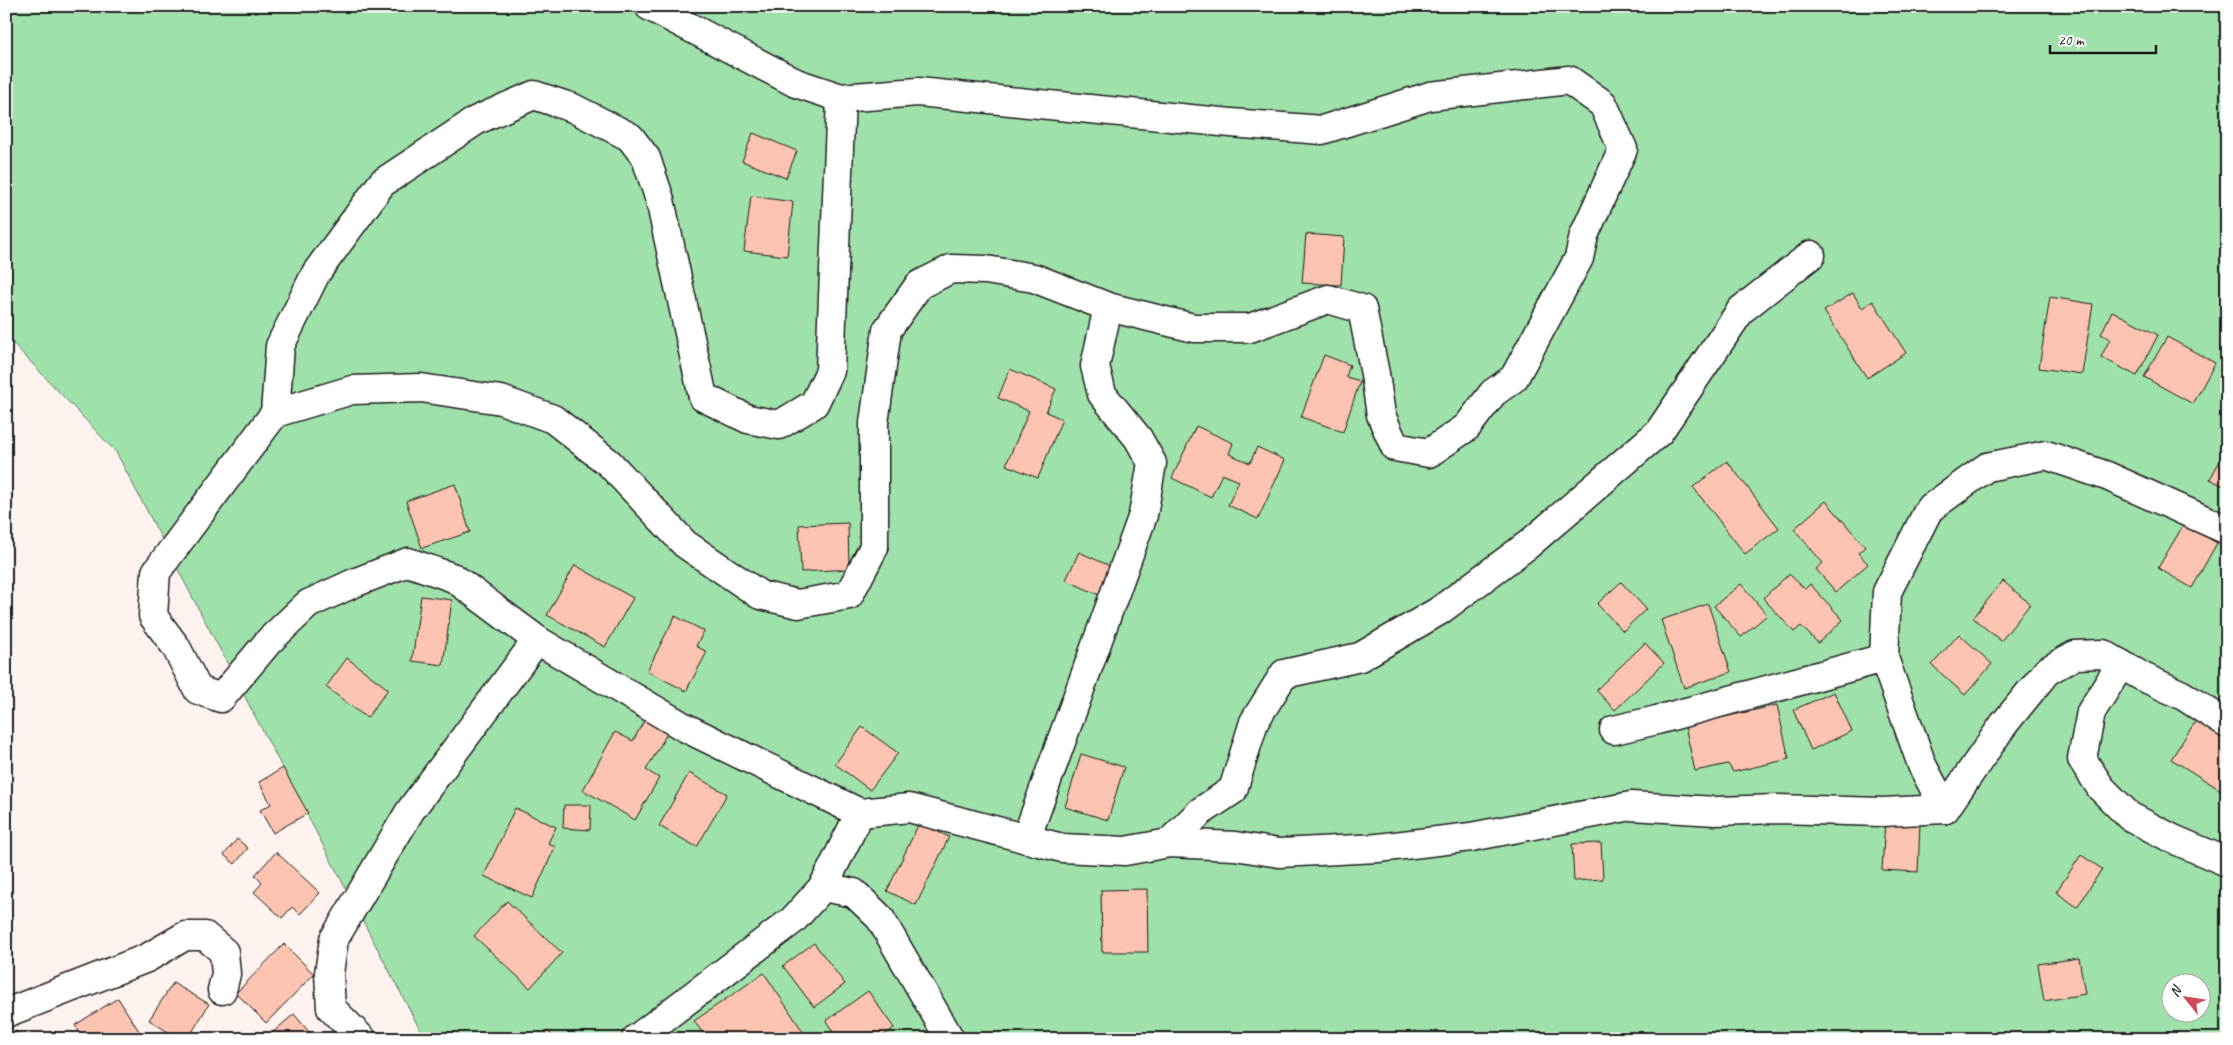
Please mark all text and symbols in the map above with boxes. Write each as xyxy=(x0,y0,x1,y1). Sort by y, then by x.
scale bar xyxy=(2050,22,2157,54)
text: 20 m xyxy=(2058,31,2085,50)
north arrow xyxy=(2160,972,2210,1022)
text: N xyxy=(2166,982,2186,1000)

